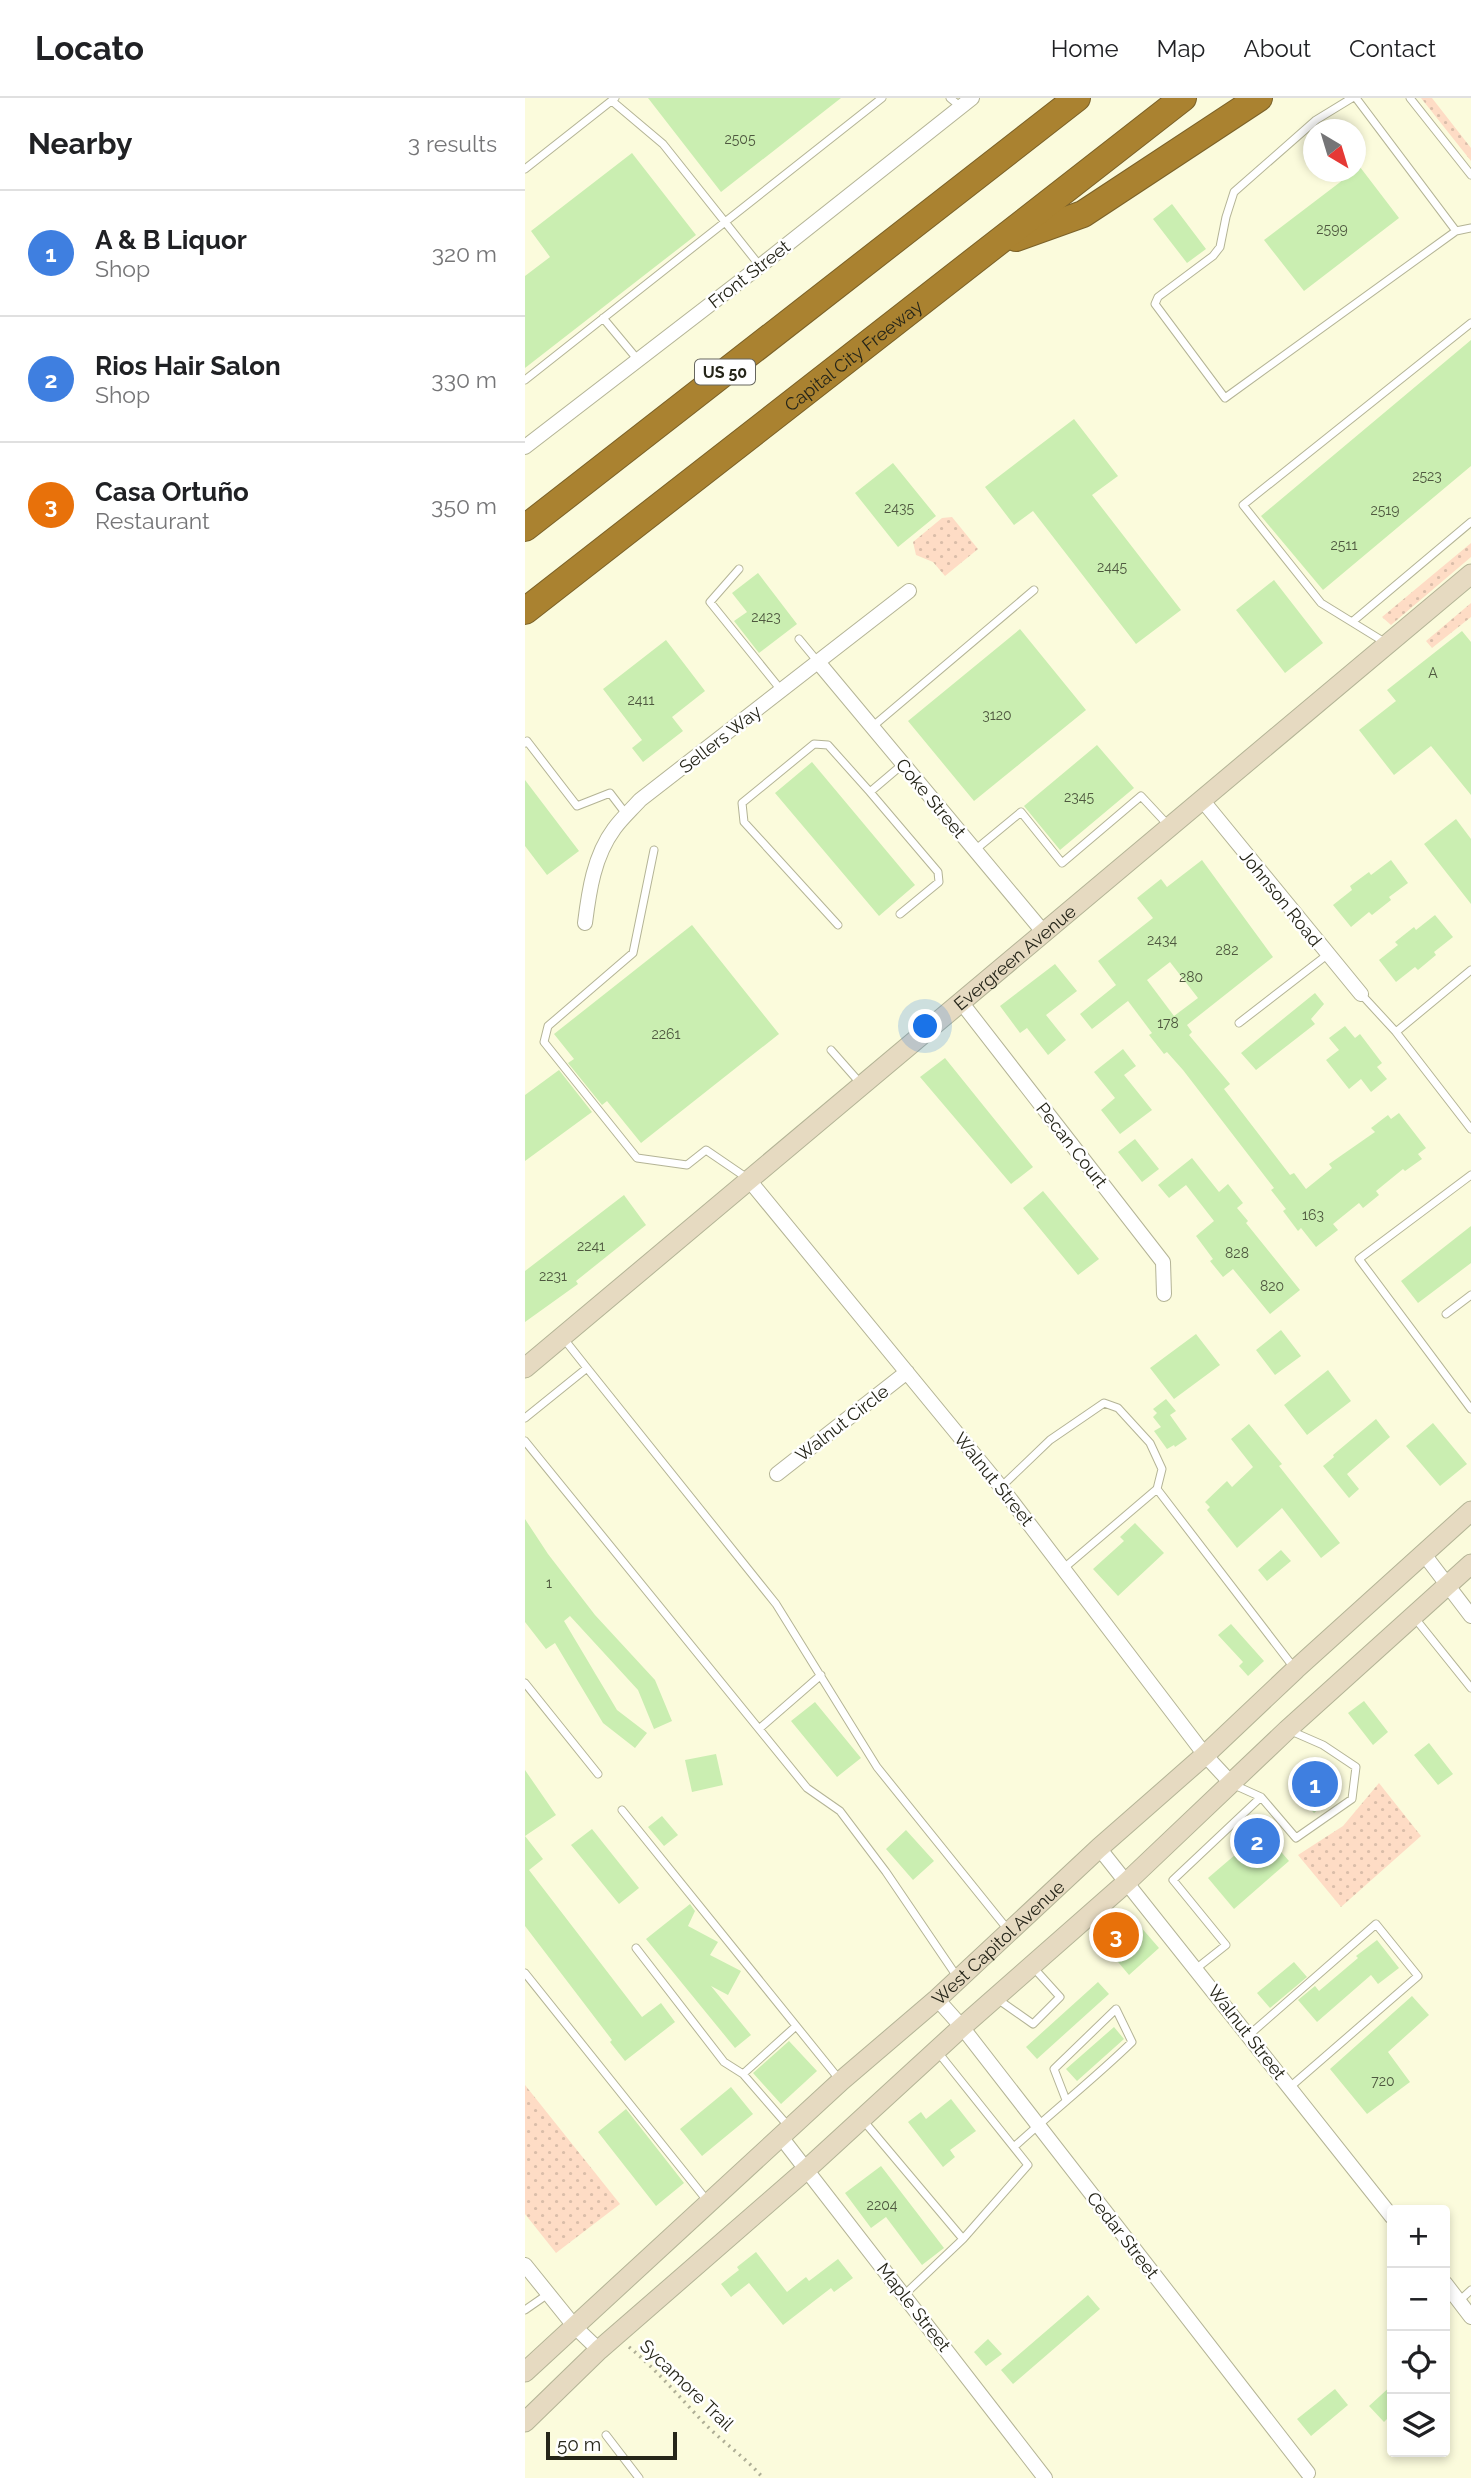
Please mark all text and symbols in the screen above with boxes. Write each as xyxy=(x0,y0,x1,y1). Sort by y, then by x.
text: Locato xyxy=(35,29,144,68)
text: Home xyxy=(1051,34,1119,63)
text: Map xyxy=(1157,34,1205,63)
text: About xyxy=(1243,34,1311,63)
text: Contact xyxy=(1349,34,1436,63)
north arrow xyxy=(1303,119,1366,182)
text: Nearby xyxy=(28,126,132,161)
text: 3 results xyxy=(408,130,497,157)
house number: 2505 xyxy=(724,131,756,147)
house number: 2599 xyxy=(1316,221,1348,237)
text: A & B Liquor xyxy=(95,225,247,255)
street label: Front Street xyxy=(704,236,794,312)
text: 1 xyxy=(45,240,57,267)
text: 320 m xyxy=(432,240,497,267)
text: Shop xyxy=(95,255,150,282)
street label: Capital City Freeway xyxy=(780,295,926,415)
text: Rios Hair Salon xyxy=(95,351,281,381)
road number: US 50 xyxy=(695,360,755,384)
text: 2 xyxy=(45,366,57,393)
text: 330 m xyxy=(431,366,497,393)
text: Shop xyxy=(95,381,150,408)
house number: 2523 xyxy=(1412,468,1442,484)
text: Casa Ortuño xyxy=(95,477,249,507)
text: 3 xyxy=(45,492,57,519)
text: 350 m xyxy=(431,492,497,519)
house number: 2435 xyxy=(884,500,914,516)
house number: 2519 xyxy=(1370,502,1400,518)
text: Restaurant xyxy=(95,507,210,534)
house number: 2511 xyxy=(1331,537,1357,553)
house number: 2445 xyxy=(1097,559,1127,575)
house number: 2423 xyxy=(751,609,781,625)
house number: A xyxy=(1428,665,1438,681)
house number: 2411 xyxy=(628,692,654,708)
street label: Sellers Way xyxy=(675,700,765,777)
house number: 3120 xyxy=(982,707,1012,723)
street label: Coke Street xyxy=(892,754,970,842)
house number: 2345 xyxy=(1064,789,1094,805)
street label: Johnson Road xyxy=(1236,846,1326,950)
street label: Evergreen Avenue xyxy=(949,900,1080,1014)
house number: 2434 xyxy=(1147,932,1177,948)
house number: 282 xyxy=(1216,942,1238,958)
house number: 280 xyxy=(1179,969,1203,985)
your location xyxy=(908,1009,942,1043)
house number: 178 xyxy=(1157,1015,1179,1031)
house number: 2261 xyxy=(651,1026,681,1042)
street label: Pecan Court xyxy=(1032,1098,1112,1192)
house number: 163 xyxy=(1302,1207,1324,1223)
house number: 2241 xyxy=(577,1238,605,1254)
house number: 828 xyxy=(1225,1245,1249,1261)
house number: 2231 xyxy=(539,1268,567,1284)
house number: 820 xyxy=(1260,1278,1284,1294)
street label: Walnut Circle xyxy=(791,1380,893,1466)
street label: Walnut Street xyxy=(950,1428,1038,1530)
house number: 1 xyxy=(546,1575,552,1591)
pin: 1 xyxy=(1292,1758,1338,1810)
pin: 2 xyxy=(1234,1815,1280,1867)
street label: West Capitol Avenue xyxy=(927,1875,1069,2009)
pin: 3 xyxy=(1093,1909,1139,1961)
street label: Walnut Street xyxy=(1204,1981,1290,2083)
house number: 720 xyxy=(1371,2073,1395,2089)
street label: Cedar Street xyxy=(1083,2187,1163,2283)
house number: 2204 xyxy=(867,2197,898,2213)
map controls xyxy=(1387,2205,1450,2457)
button: + xyxy=(1387,2205,1450,2268)
street label: Maple Street xyxy=(873,2259,955,2355)
button: − xyxy=(1387,2268,1450,2331)
button: locate xyxy=(1387,2331,1450,2394)
street label: Sycamore Trail xyxy=(636,2335,738,2435)
button: layers xyxy=(1387,2394,1450,2457)
scale bar xyxy=(546,2429,677,2461)
text: 50 m xyxy=(557,2433,601,2455)

